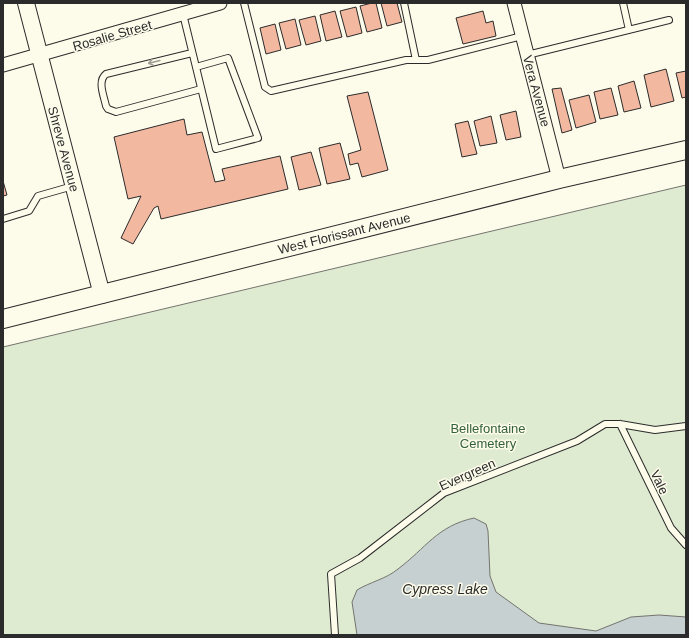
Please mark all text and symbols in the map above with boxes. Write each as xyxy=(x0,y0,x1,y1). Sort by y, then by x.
street label: Rosalie Street xyxy=(71,17,154,54)
street label: Vera Avenue xyxy=(520,54,553,129)
one-way arrow xyxy=(148,59,161,67)
street label: Shreve Avenue xyxy=(45,105,82,194)
street label: West Florissant Avenue xyxy=(276,210,412,257)
park label: Bellefontaine Cemetery xyxy=(450,421,526,451)
street label: Evergreen xyxy=(437,455,498,494)
street label: Vale xyxy=(647,468,672,497)
water label: Cypress Lake xyxy=(402,581,488,597)

